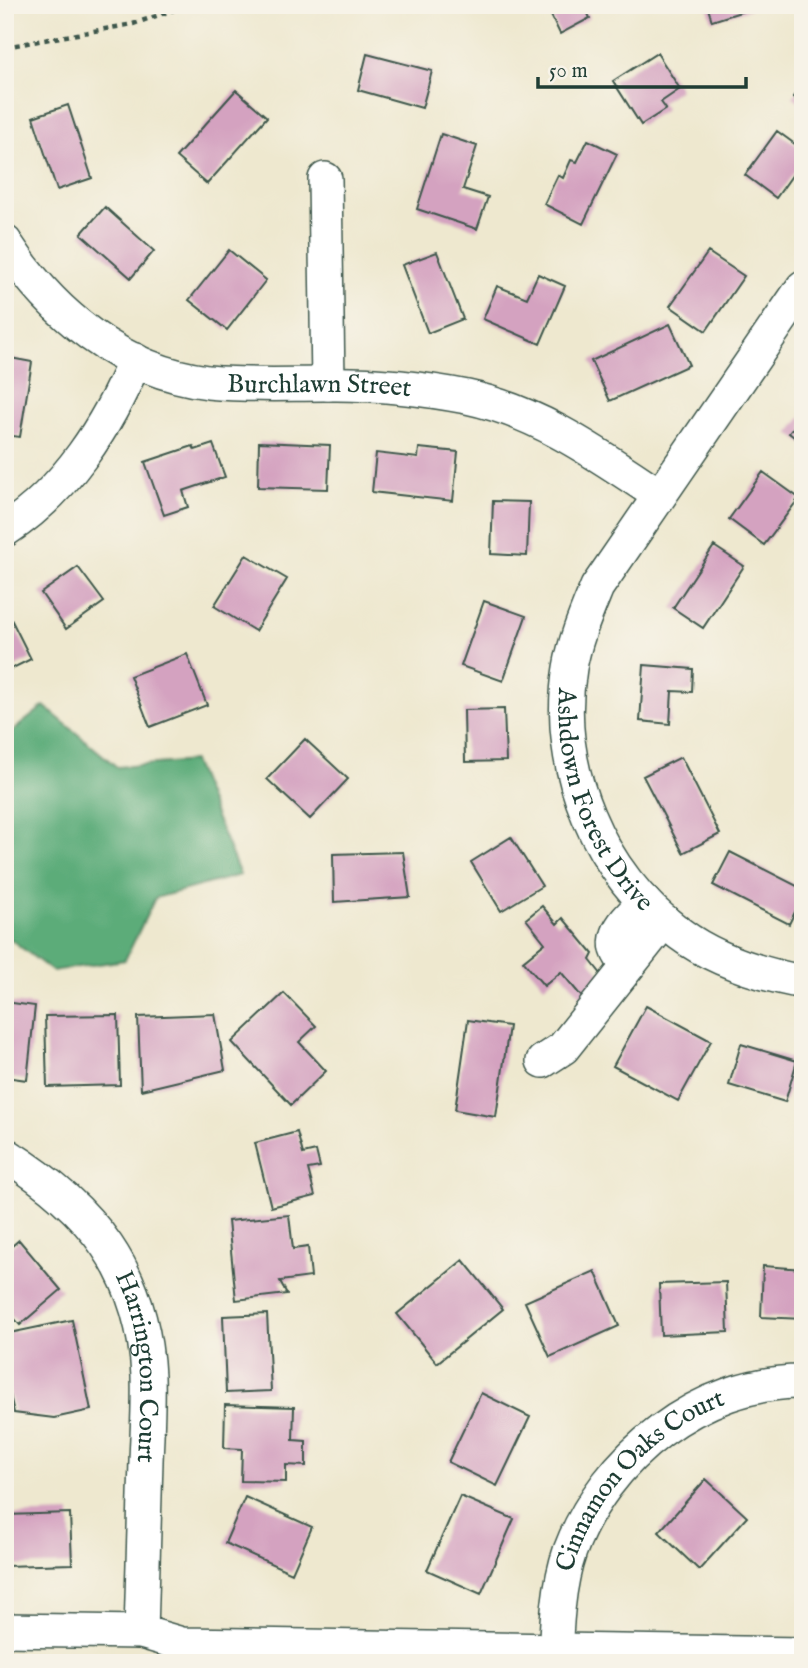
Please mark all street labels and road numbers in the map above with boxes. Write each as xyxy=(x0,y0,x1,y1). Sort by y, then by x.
street label: Burchlawn Street xyxy=(226,367,413,405)
street label: Ashdown Forest Drive xyxy=(550,686,661,918)
street label: Harrington Court xyxy=(108,1265,165,1464)
street label: Cinnamon Oaks Court xyxy=(548,1381,729,1575)

